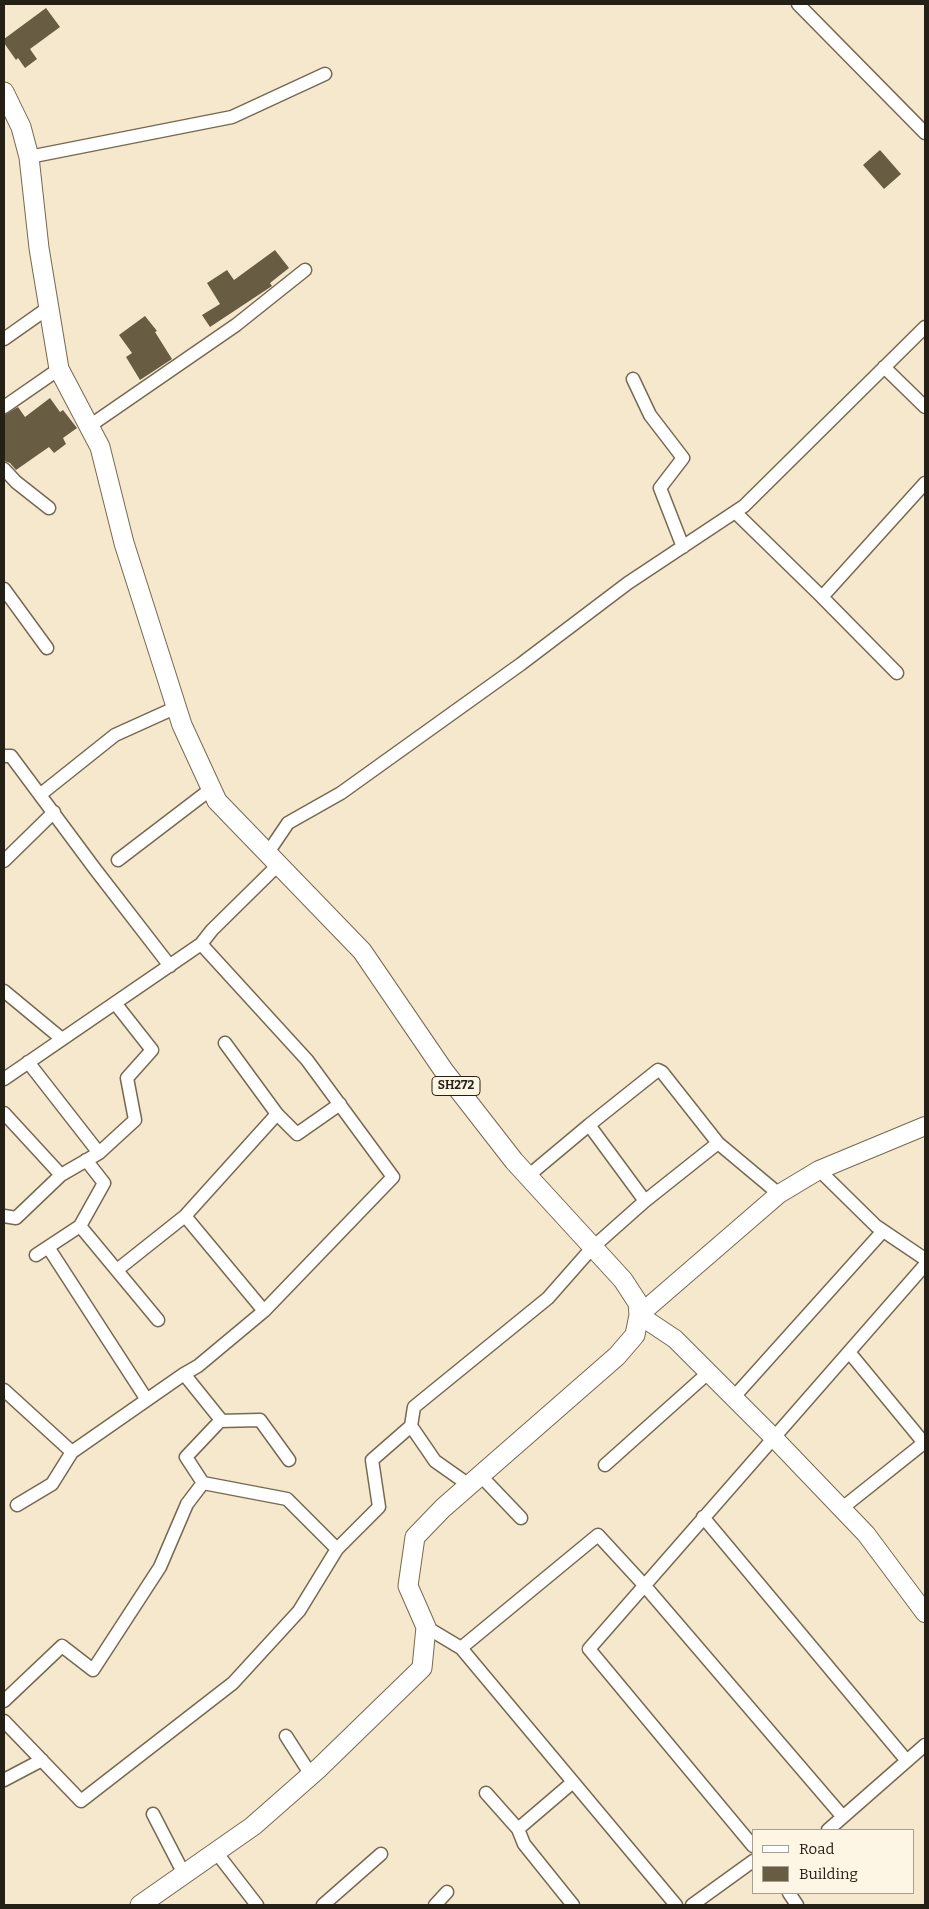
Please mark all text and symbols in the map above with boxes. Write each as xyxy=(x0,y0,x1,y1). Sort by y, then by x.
road number: SH272 xyxy=(432,1076,480,1096)
legend xyxy=(752,1829,914,1894)
text: Road xyxy=(799,1840,834,1858)
text: Building xyxy=(799,1865,858,1883)

